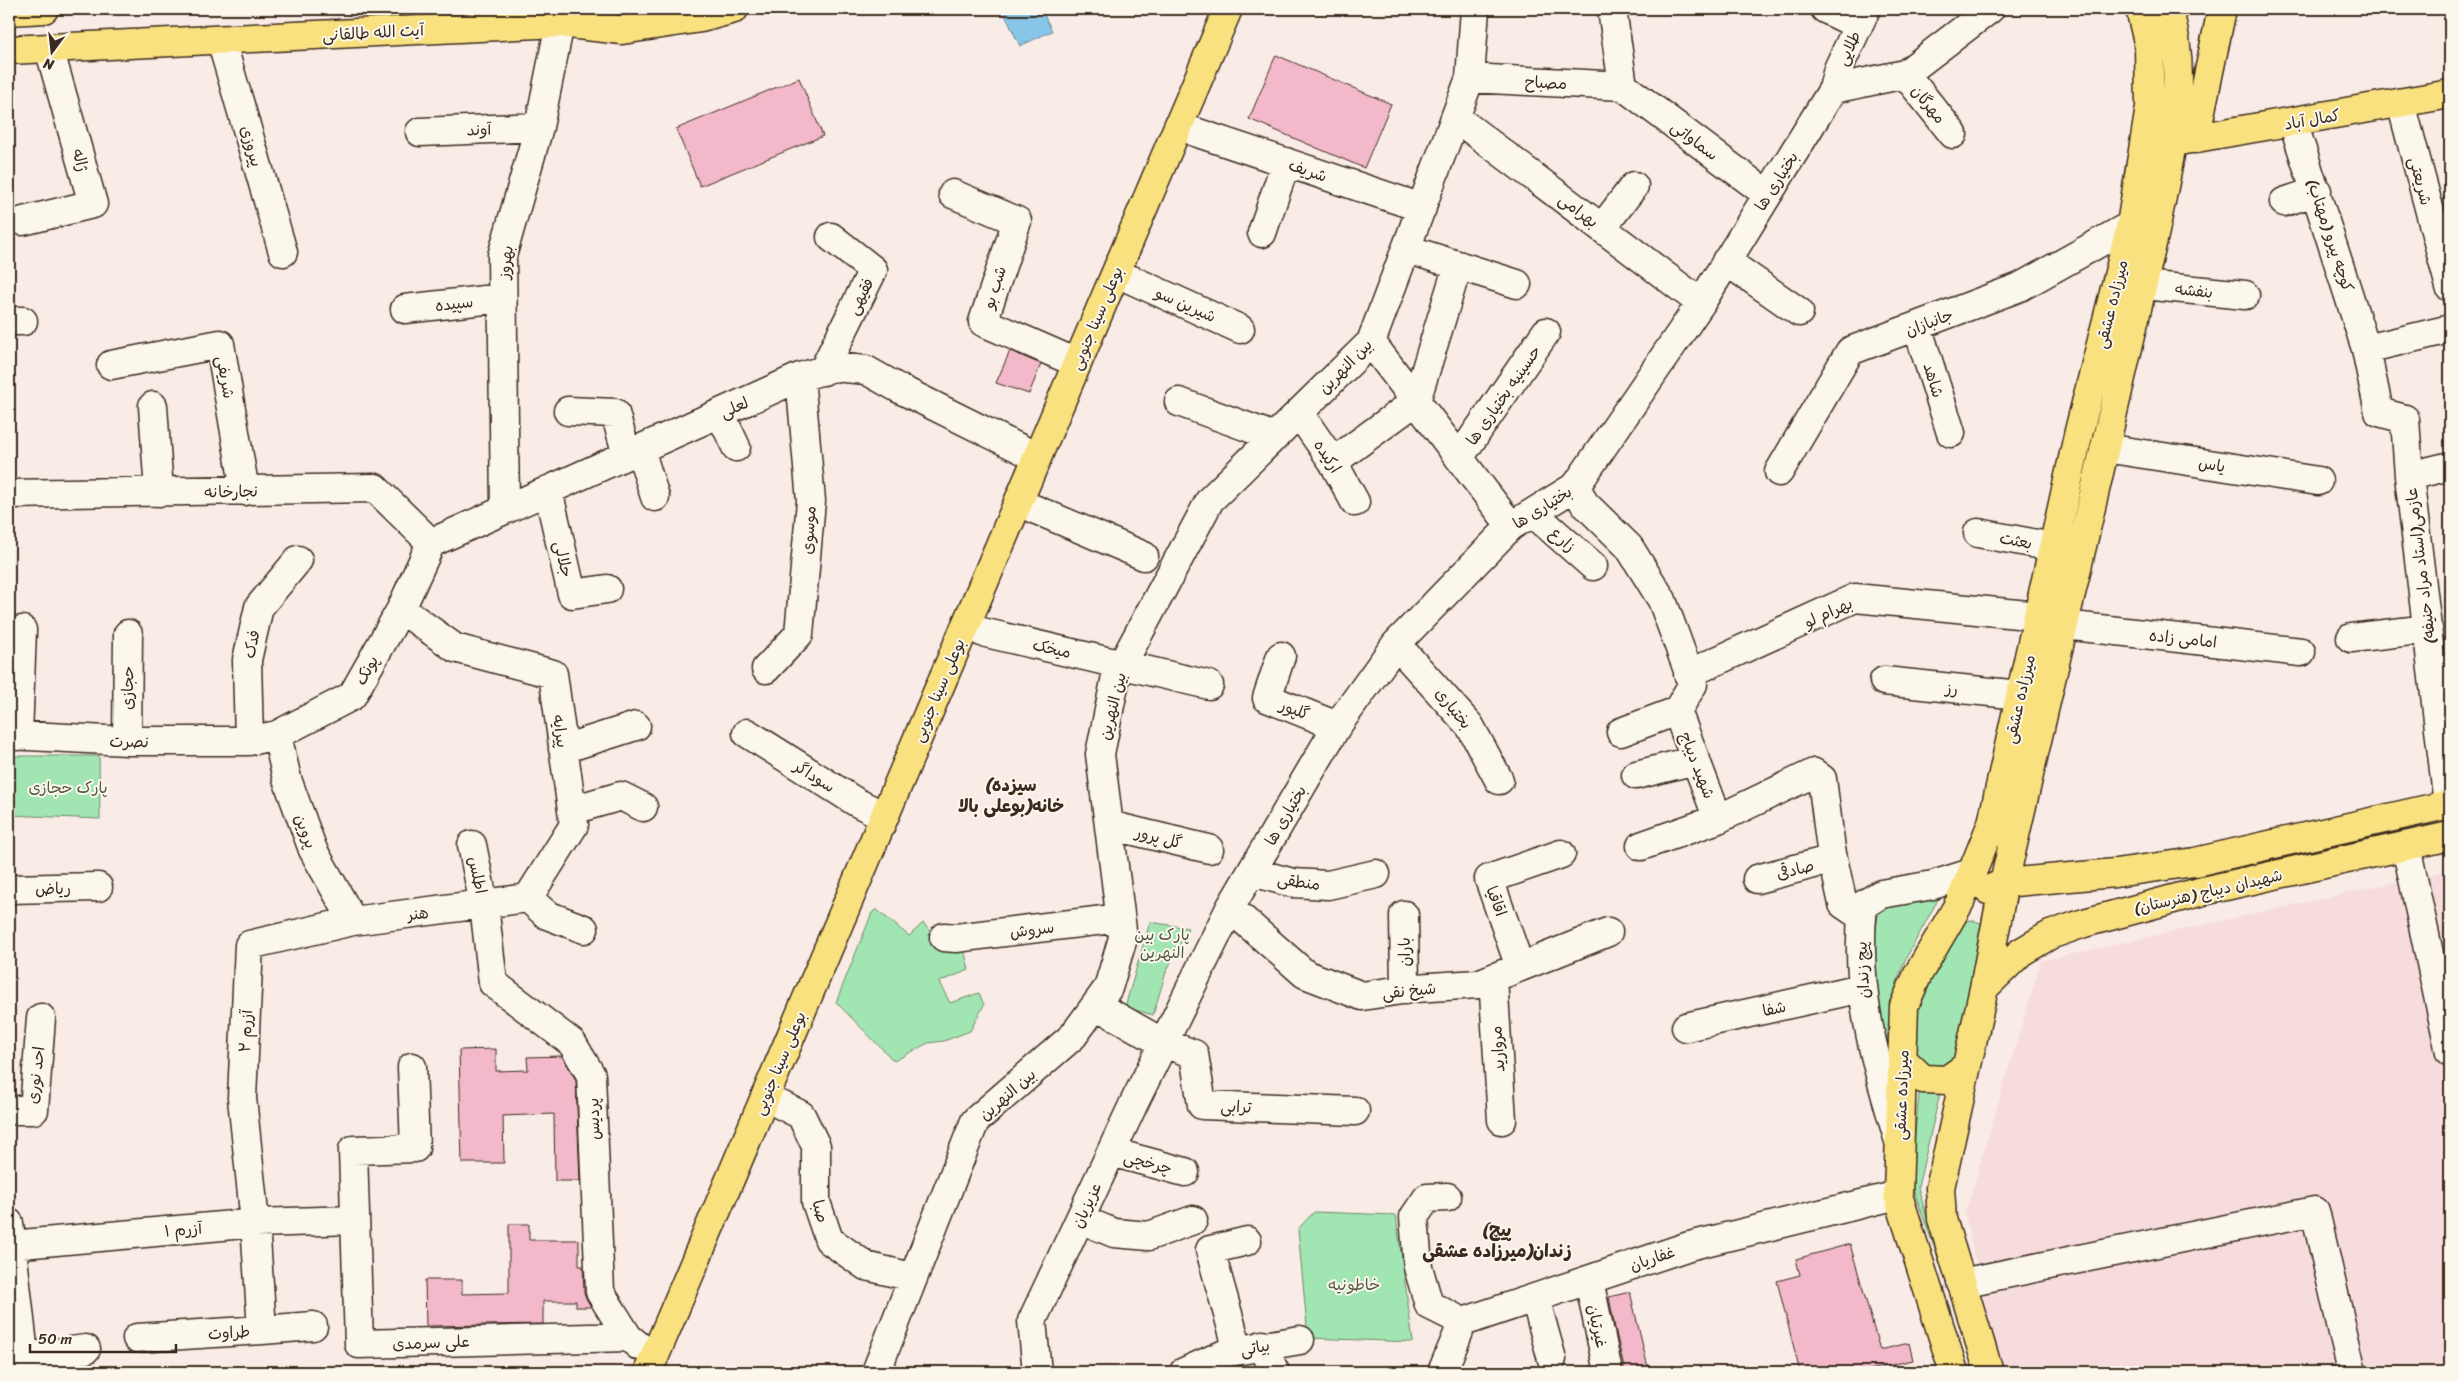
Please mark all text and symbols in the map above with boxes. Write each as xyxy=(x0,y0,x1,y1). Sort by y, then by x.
street label: آیت الله طالقانی xyxy=(321,15,426,50)
street label: طلایی xyxy=(1828,26,1869,71)
north arrow xyxy=(28,28,78,78)
text: N xyxy=(41,51,58,78)
street label: مصباح xyxy=(1524,67,1568,98)
street label: مهرگان xyxy=(1904,78,1954,130)
street label: کمال آباد xyxy=(2282,100,2343,139)
street label: سماواتی xyxy=(1664,113,1725,168)
street label: آوند xyxy=(466,115,493,144)
street label: پیروزی xyxy=(232,122,271,170)
street label: ژاله xyxy=(64,145,97,175)
street label: بختیاری ها xyxy=(1747,146,1806,217)
street label: شریف xyxy=(1285,150,1331,191)
street label: شریعتی xyxy=(2400,154,2441,209)
street label: کوچه پیرو (مهتاب) xyxy=(2299,175,2363,296)
street label: بهرامی xyxy=(1552,185,1605,235)
street label: بهروز xyxy=(489,244,522,282)
street label: میرزاده عشقی xyxy=(2086,257,2137,352)
street label: شب بو xyxy=(973,262,1015,314)
street label: بوعلی سینا جنوبی xyxy=(1062,262,1131,375)
street label: فقیهی xyxy=(839,272,882,320)
street label: بنفشه xyxy=(2173,274,2214,307)
street label: شیرین سو xyxy=(1149,277,1221,331)
street label: سپیده xyxy=(433,287,475,320)
street label: جانبازان xyxy=(1901,300,1958,345)
street label: بین النهرین xyxy=(1311,331,1380,401)
street label: حسینیه بختیاری ها xyxy=(1458,339,1549,452)
street label: شریفی xyxy=(208,353,244,401)
street label: شاهد xyxy=(1915,359,1953,401)
street label: لعلی xyxy=(715,388,753,427)
street label: ارکیده xyxy=(1306,433,1350,479)
street label: یاس xyxy=(2196,448,2228,481)
street label: نجارخانه xyxy=(204,477,258,506)
street label: بختیاری ها xyxy=(1507,478,1578,537)
street label: عازمی(استاد مراد حنیفه) xyxy=(2397,486,2444,646)
street label: موسوی xyxy=(792,505,825,555)
street label: زارع xyxy=(1543,519,1583,559)
street label: بعثت xyxy=(1997,523,2035,558)
street label: جلالی xyxy=(545,538,582,580)
street label: بهرام لو xyxy=(1798,589,1857,637)
street label: امامی زاده xyxy=(2147,621,2218,656)
street label: فدک xyxy=(234,627,269,661)
street label: میخک xyxy=(1030,630,1074,667)
street label: بوعلی سینا جنوبی xyxy=(904,634,973,747)
street label: پونک xyxy=(346,650,387,691)
street label: میرزاده عشقی xyxy=(1995,652,2044,747)
street label: حجازی xyxy=(113,666,142,710)
street label: بین النهرین xyxy=(1090,669,1135,743)
street label: رز xyxy=(1942,673,1960,704)
street label: بختیاری xyxy=(1427,681,1480,736)
street label: گلپور xyxy=(1274,690,1314,728)
street label: پیرایه xyxy=(544,713,577,750)
street label: نصرت xyxy=(109,727,149,756)
street label: شهید دیباج xyxy=(1671,727,1724,803)
street label: سوداگر xyxy=(787,751,841,800)
district label: (سیزده خانه(بوعلی بالا xyxy=(958,769,1064,822)
park label: پارک حجازی xyxy=(28,773,108,802)
street label: بختیاری ها xyxy=(1256,779,1315,851)
street label: پروین xyxy=(286,810,325,853)
street label: گل پرور xyxy=(1130,817,1185,857)
street label: صادقی xyxy=(1773,851,1817,888)
street label: اطلس xyxy=(459,854,496,897)
street label: شهیدان دیباج (هنرستان) xyxy=(2131,860,2285,923)
street label: منطقی xyxy=(1276,864,1322,899)
street label: ریاض xyxy=(35,874,71,903)
street label: اقاقیا xyxy=(1478,882,1515,921)
street label: هنر xyxy=(404,898,430,929)
street label: سروش xyxy=(1008,912,1056,947)
park label: پارک بین النهرین xyxy=(1134,920,1190,967)
street label: باران xyxy=(1390,937,1419,967)
street label: پیچ زندان xyxy=(1847,941,1878,999)
street label: شیخ نقی xyxy=(1381,973,1437,1008)
street label: شفا xyxy=(1760,992,1789,1025)
street label: بوعلی سینا جنوبی xyxy=(745,1007,814,1120)
street label: آزرم ۲ xyxy=(230,1008,261,1053)
street label: مروارید xyxy=(1481,1025,1514,1073)
street label: احد نوری xyxy=(18,1045,53,1106)
street label: میرزاده عشقی xyxy=(1885,1049,1918,1141)
street label: بین النهرین xyxy=(972,1061,1043,1128)
street label: ترابی xyxy=(1220,1091,1252,1122)
street label: پردیس xyxy=(578,1097,609,1141)
street label: چرخچی xyxy=(1120,1142,1175,1183)
street label: عزیزیان xyxy=(1063,1177,1110,1233)
street label: صبا xyxy=(804,1196,837,1226)
street label: آزرم ۱ xyxy=(163,1213,204,1246)
district label: (پیچ زندان(میرزاده عشقی xyxy=(1422,1214,1572,1267)
street label: غفاریان xyxy=(1626,1237,1679,1280)
park label: خاطونیه xyxy=(1328,1270,1380,1299)
street label: غیرتیان xyxy=(1579,1302,1616,1351)
street label: طراوت xyxy=(207,1317,251,1348)
scale bar xyxy=(30,1321,176,1353)
text: 50 m xyxy=(38,1326,73,1352)
street label: علی سرمدی xyxy=(392,1327,470,1358)
street label: بیاتی xyxy=(1238,1330,1272,1365)

